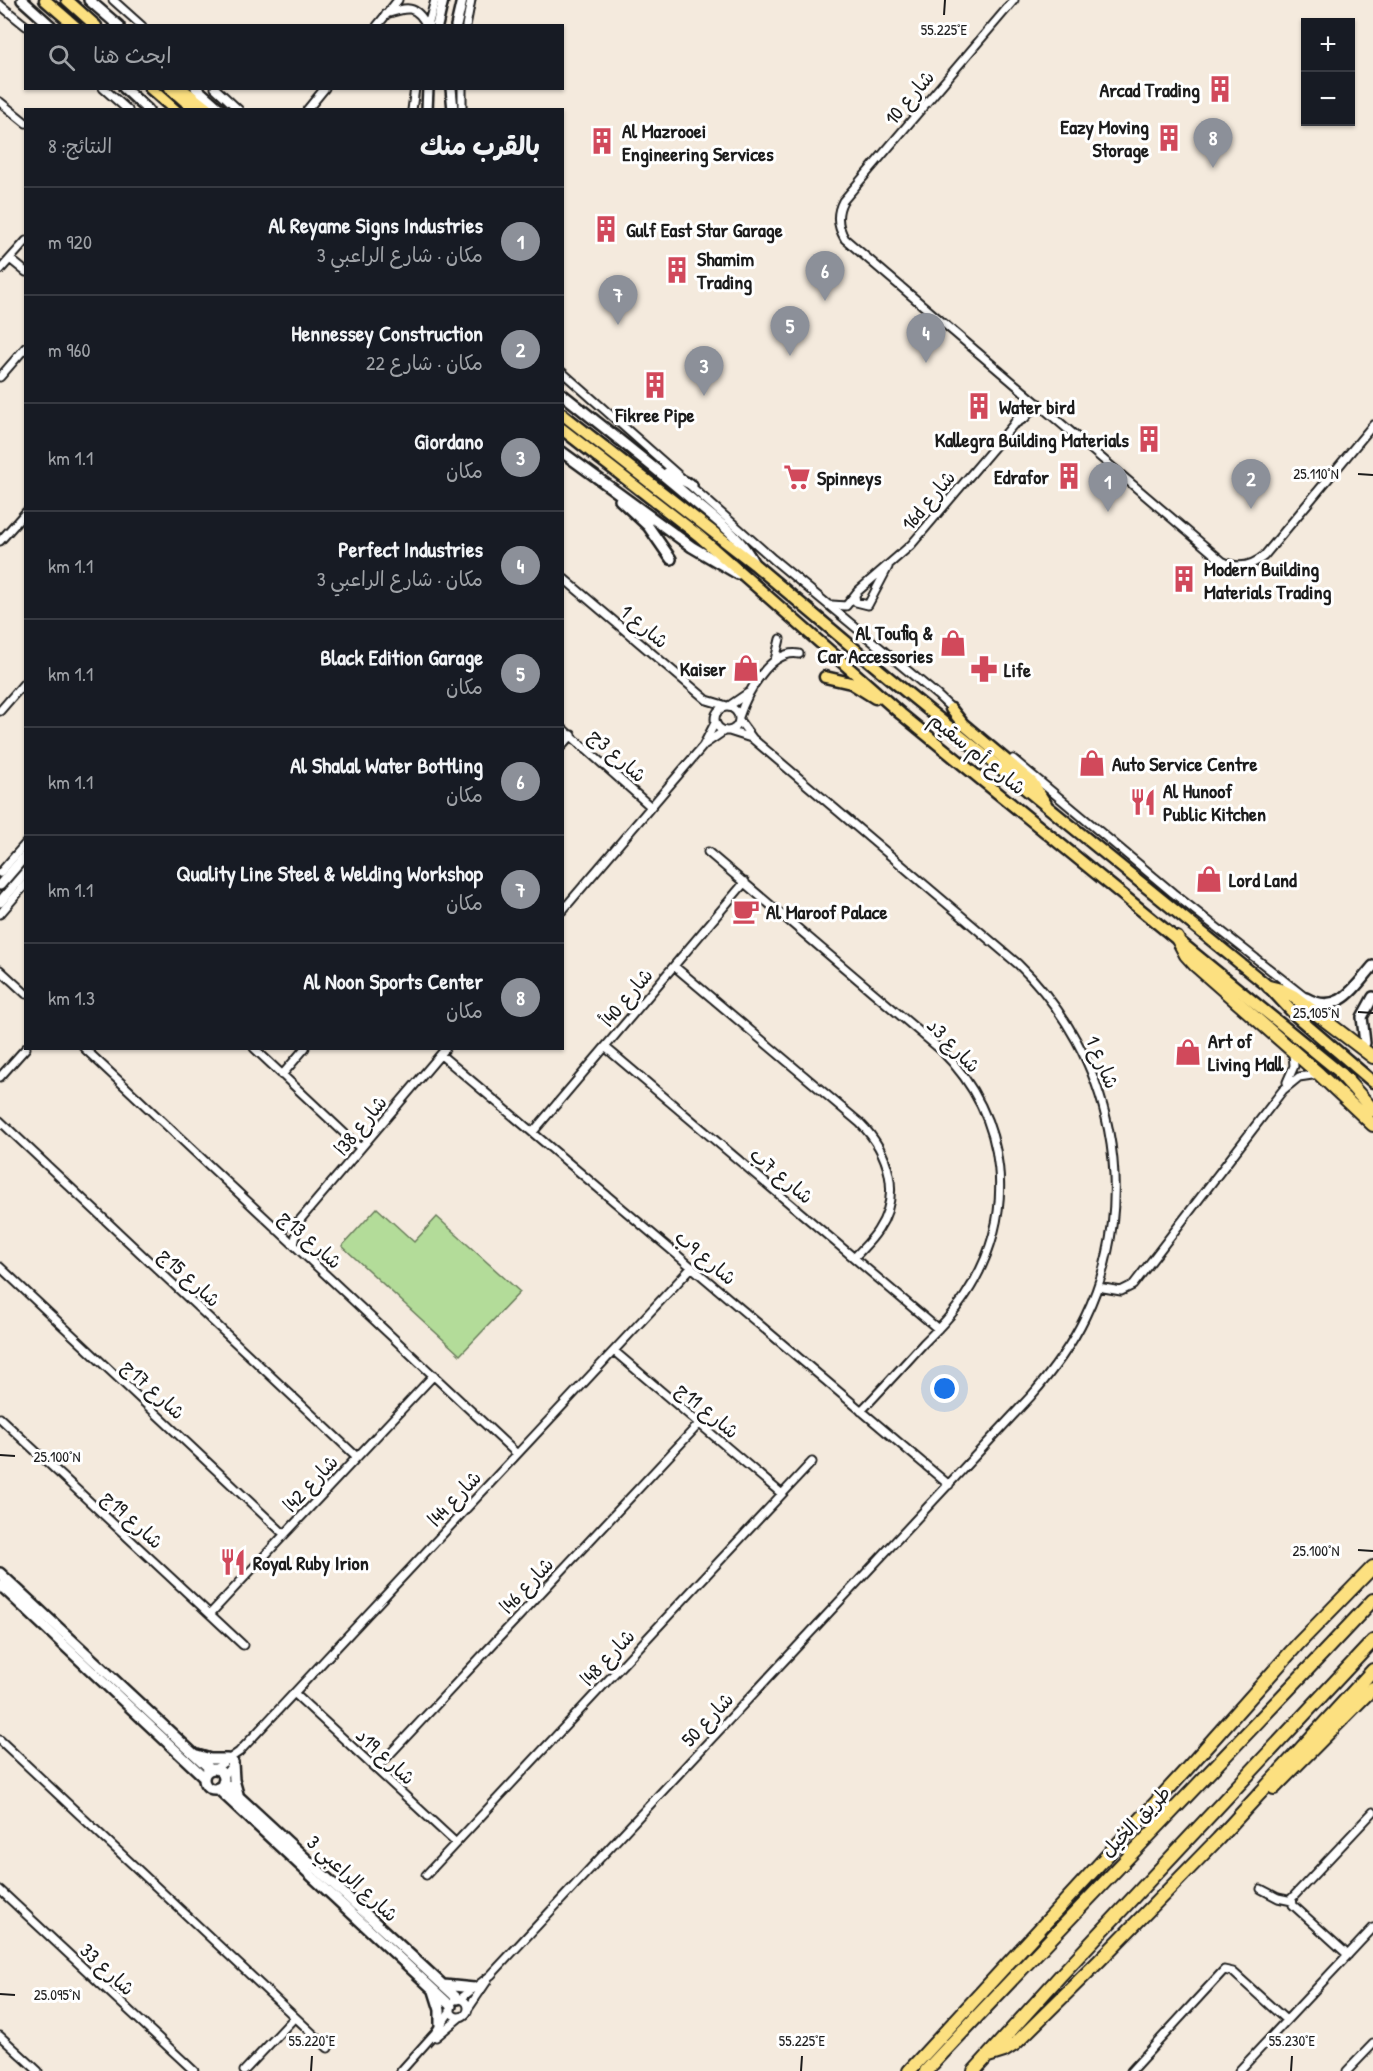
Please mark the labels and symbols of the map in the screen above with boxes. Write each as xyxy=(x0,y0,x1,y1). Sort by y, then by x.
text: 55.225°E xyxy=(921,19,968,40)
street label: شارع 10 xyxy=(878,64,941,131)
building icon: Arcad Trading xyxy=(1205,74,1235,104)
place label: Arcad Trading xyxy=(1099,76,1200,104)
place label: Eazy Moving Storage xyxy=(1060,113,1149,164)
place label: Al Mazrooei Engineering Services xyxy=(622,117,774,168)
pin: 8 xyxy=(1194,118,1232,168)
building icon: Eazy Moving Storage xyxy=(1154,123,1184,153)
building icon: Al Mazrooei Engineering Services xyxy=(587,126,617,156)
building icon: Gulf East Star Garage xyxy=(591,214,621,244)
place label: Gulf East Star Garage xyxy=(626,216,783,244)
place label: Shamim Trading xyxy=(696,245,755,296)
pin: 6 xyxy=(806,252,844,301)
building icon: Shamim Trading xyxy=(662,255,692,285)
pin: 7 xyxy=(598,276,638,325)
pin: 5 xyxy=(770,306,810,356)
pin: 4 xyxy=(906,314,946,363)
pin: 3 xyxy=(684,346,724,396)
building icon: Fikree Pipe xyxy=(640,370,670,400)
building icon: Water bird xyxy=(964,391,994,421)
place label: Water bird xyxy=(999,393,1075,420)
place label: Fikree Pipe xyxy=(614,401,695,429)
building icon: Kallegra Building Materials xyxy=(1134,424,1164,454)
place label: Kallegra Building Materials xyxy=(935,426,1129,454)
pin: 2 xyxy=(1232,460,1270,509)
building icon: Edrafor xyxy=(1054,461,1084,491)
supermarket icon: Spinneys xyxy=(782,462,812,492)
pin: 1 xyxy=(1088,462,1128,512)
place label: Edrafor xyxy=(994,463,1049,490)
text: 25.110°N xyxy=(1293,463,1339,484)
place label: Spinneys xyxy=(817,464,882,492)
street label: 16d شارع xyxy=(895,464,962,536)
place label: Modern Building Materials Trading xyxy=(1204,555,1331,606)
building icon: Modern Building Materials Trading xyxy=(1169,564,1199,594)
street label: شارع 1 xyxy=(615,598,675,655)
place label: Al Toufiq & Car Accessories xyxy=(817,619,933,669)
shop icon: Al Toufiq & Car Accessories xyxy=(938,628,968,658)
shop icon: Kaiser xyxy=(731,653,761,683)
pharmacy icon: Life xyxy=(969,654,999,684)
place label: Kaiser xyxy=(680,655,726,682)
place label: Life xyxy=(1004,656,1031,683)
street label: شارع أم سقيم xyxy=(923,706,1032,802)
street label: شارع 3ج xyxy=(583,722,653,789)
shop icon: Auto Service Centre xyxy=(1077,748,1107,778)
place label: Auto Service Centre xyxy=(1112,750,1257,777)
place label: Al Hunoof Public Kitchen xyxy=(1163,777,1266,827)
restaurant icon: Al Hunoof Public Kitchen xyxy=(1128,787,1158,817)
shop icon: Lord Land xyxy=(1194,864,1224,894)
place label: Lord Land xyxy=(1229,866,1297,893)
cafe icon: Al Maroof Palace xyxy=(731,896,761,926)
place label: Al Maroof Palace xyxy=(766,898,887,925)
street label: شارع 40أ xyxy=(593,962,659,1033)
text: 25.105°N xyxy=(1293,1002,1339,1023)
street label: شارع 3د xyxy=(920,1012,987,1079)
place label: Art of Living Mall xyxy=(1208,1027,1285,1078)
street label: شارع 1 xyxy=(1079,1031,1126,1093)
shop icon: Art of Living Mall xyxy=(1173,1037,1203,1067)
street label: شارع 38ا xyxy=(327,1089,393,1161)
street label: شارع 7ب xyxy=(744,1140,820,1210)
street label: شارع 13ج xyxy=(273,1203,348,1275)
street label: شارع 9ب xyxy=(669,1223,743,1292)
street label: شارع 15ج xyxy=(152,1241,227,1313)
street label: شارع 17ج xyxy=(116,1353,191,1426)
your location xyxy=(930,1374,959,1403)
street label: شارع 11ج xyxy=(670,1376,745,1445)
text: 25.100°N xyxy=(34,1446,80,1467)
street label: شارع 42ا xyxy=(276,1448,344,1518)
street label: شارع 44ا xyxy=(421,1464,488,1533)
street label: شارع 19ج xyxy=(96,1484,170,1555)
text: 25.100°N xyxy=(1293,1540,1339,1561)
restaurant icon: Royal Ruby Irion xyxy=(218,1547,248,1577)
place label: Royal Ruby Irion xyxy=(253,1549,369,1577)
street label: شارع 46ا xyxy=(493,1551,560,1620)
street label: شارع 48ا xyxy=(574,1623,641,1692)
street label: شارع 50 xyxy=(675,1686,740,1753)
street label: شارع 19د xyxy=(350,1722,422,1791)
street label: طريق الخيل xyxy=(1094,1779,1176,1863)
street label: شارع الراعبي 3 xyxy=(298,1829,405,1931)
street label: شارع 33 xyxy=(74,1937,141,2002)
text: 25.095°N xyxy=(34,1984,80,2005)
text: 55.220°E xyxy=(289,2030,336,2051)
text: 55.225°E xyxy=(779,2030,826,2051)
text: 55.230°E xyxy=(1269,2030,1316,2051)

